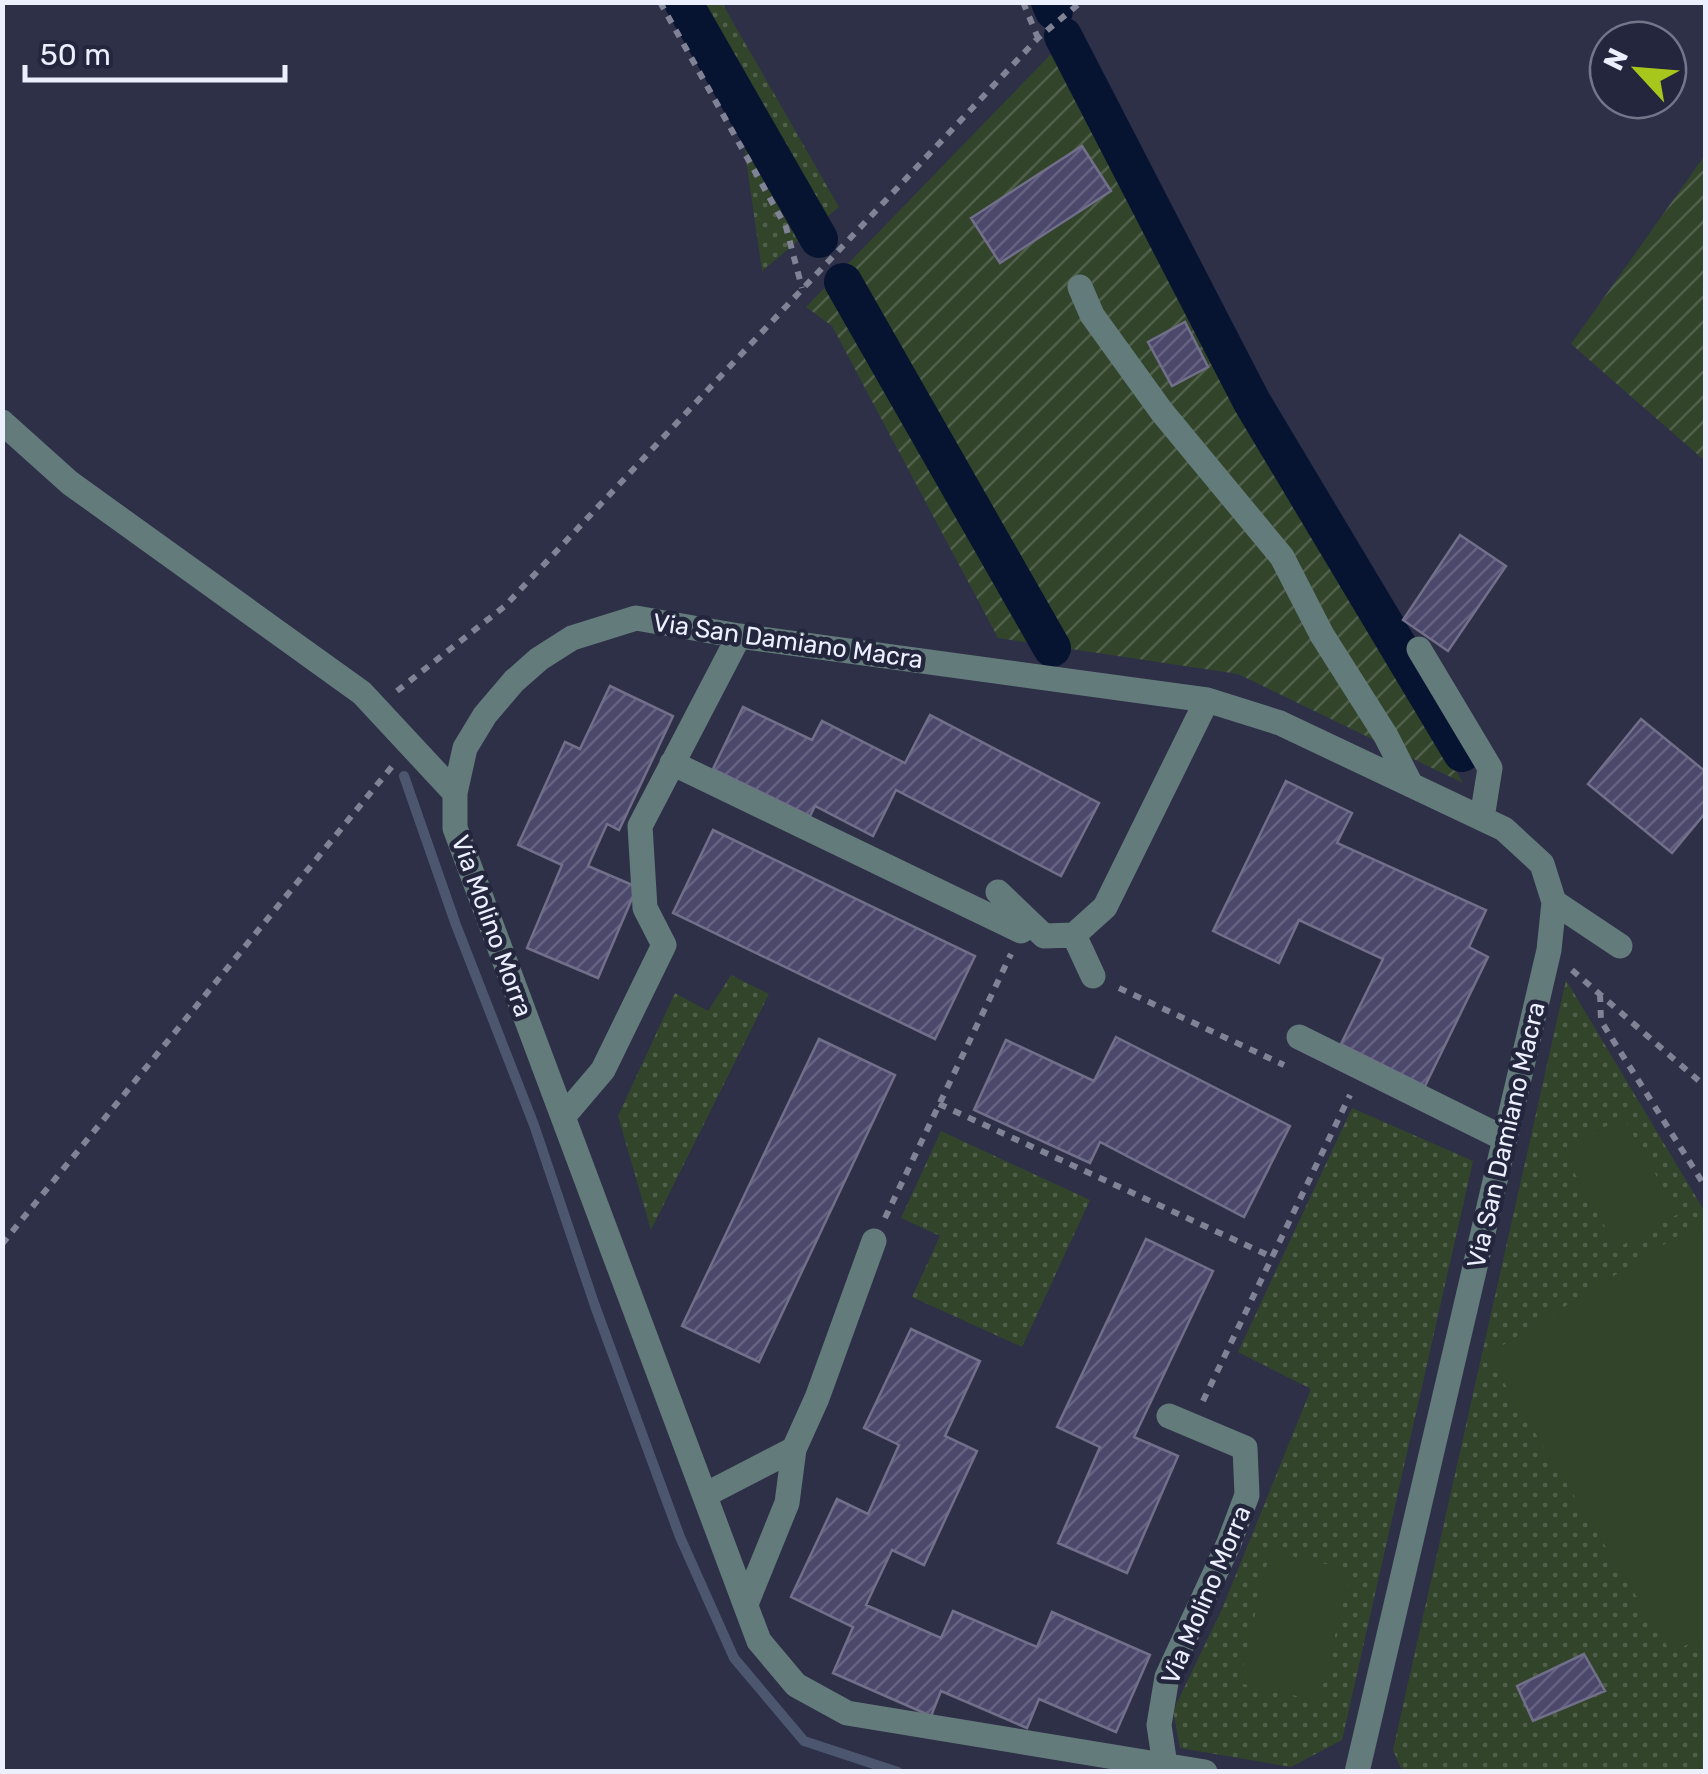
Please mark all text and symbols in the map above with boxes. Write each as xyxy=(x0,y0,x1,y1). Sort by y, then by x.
scale bar xyxy=(25,20,285,82)
north arrow xyxy=(1588,20,1688,120)
text: 50 m xyxy=(40,37,111,73)
text: N xyxy=(1597,43,1635,76)
street label: Via San Damiano Macra xyxy=(651,608,925,674)
street label: Via Molino Morra xyxy=(446,831,538,1021)
street label: Via San Damiano Macra xyxy=(1461,999,1551,1271)
street label: Via Molino Morra xyxy=(1155,1501,1257,1689)

